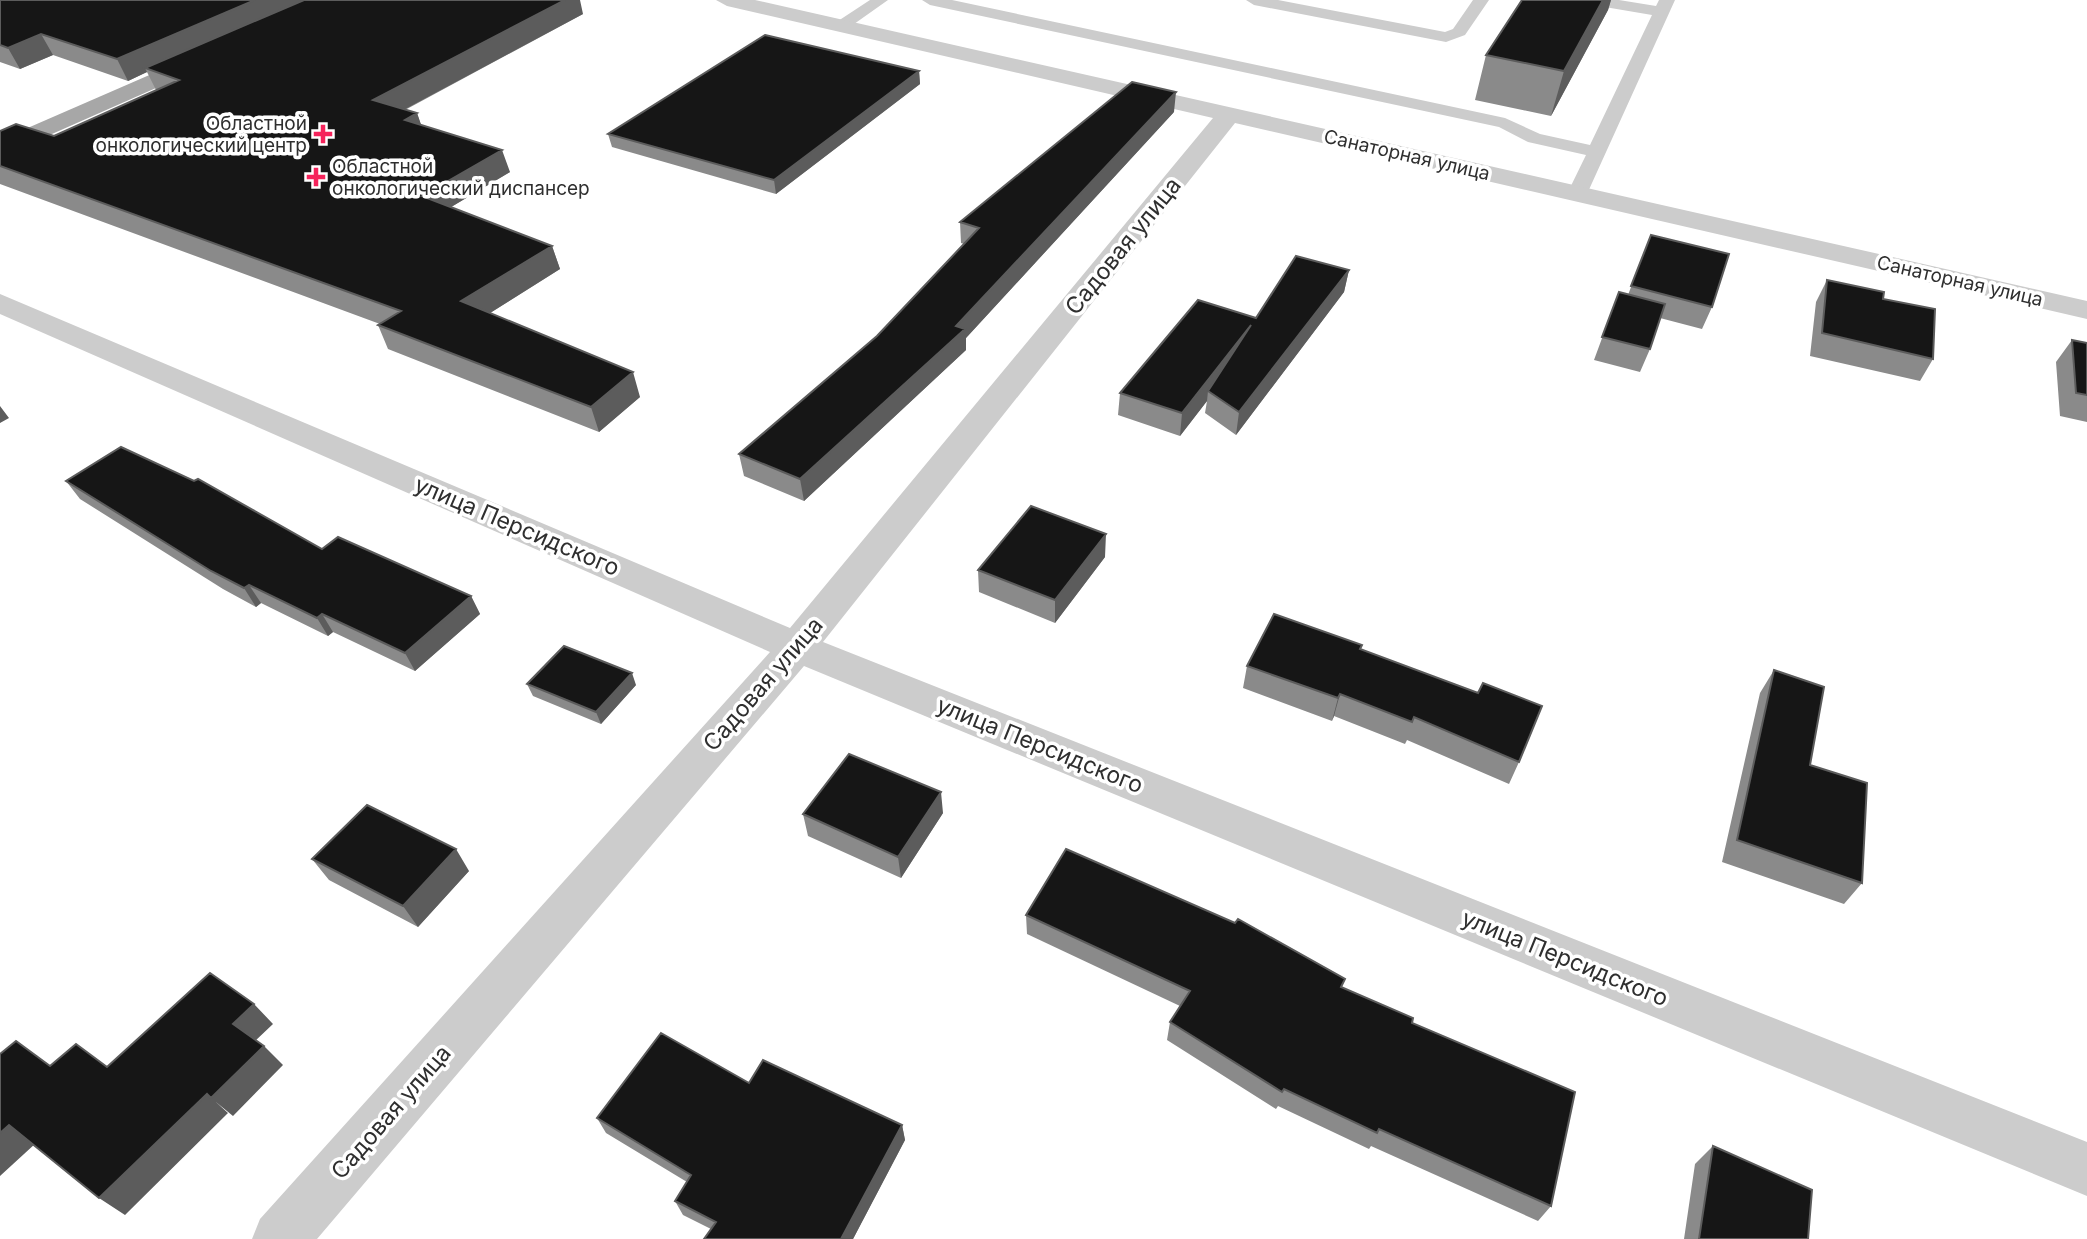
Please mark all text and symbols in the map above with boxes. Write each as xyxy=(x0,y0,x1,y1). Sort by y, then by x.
place label: Областной онкологический центр xyxy=(96,112,307,157)
marker: Областной онкологический центр xyxy=(313,124,333,144)
street label: Санаторная улица xyxy=(1322,125,1492,185)
place label: Областной онкологический диспансер xyxy=(332,155,590,200)
marker: Областной онкологический диспансер xyxy=(306,167,326,187)
street label: Садовая улица xyxy=(1059,172,1187,320)
street label: Санаторная улица xyxy=(1875,251,2045,311)
street label: улица Персидского xyxy=(410,470,624,582)
street label: Садовая улица xyxy=(697,611,829,757)
street label: улица Персидского xyxy=(933,691,1147,799)
street label: улица Персидского xyxy=(1458,904,1672,1012)
street label: Садовая улица xyxy=(325,1039,457,1185)

